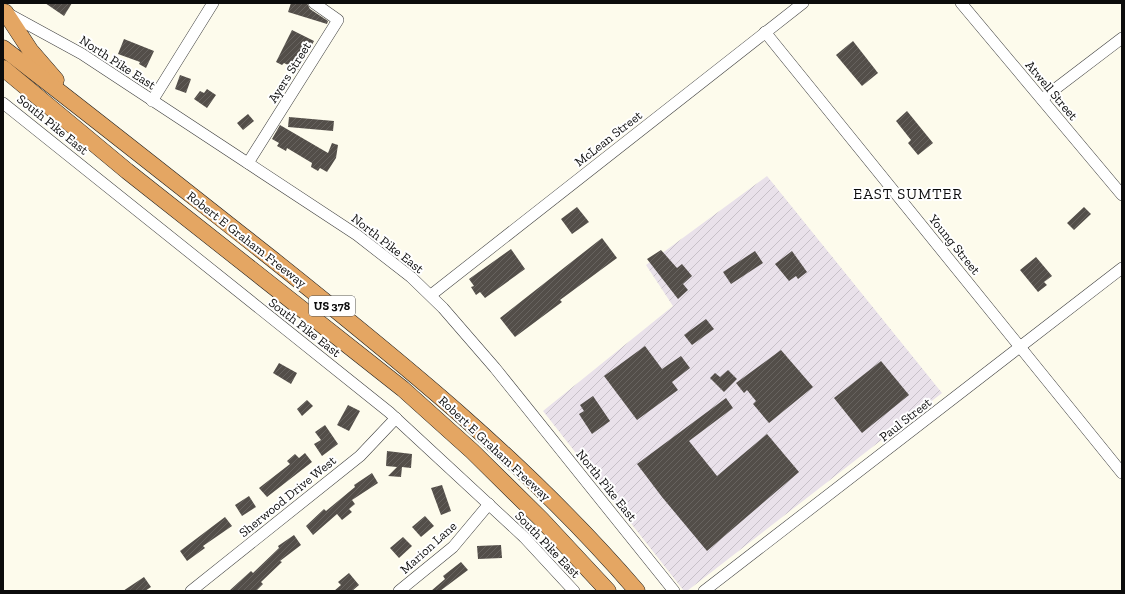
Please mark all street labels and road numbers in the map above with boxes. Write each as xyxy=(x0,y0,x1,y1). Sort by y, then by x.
street label: North Pike East xyxy=(77,32,159,93)
street label: Ayers Street xyxy=(265,39,314,105)
street label: Atwell Street xyxy=(1022,57,1081,123)
street label: South Pike East xyxy=(14,91,91,158)
street label: McLean Street xyxy=(572,107,645,169)
street label: Robert E Graham Freeway xyxy=(184,188,310,291)
street label: North Pike East xyxy=(349,211,427,276)
street label: Young Street xyxy=(925,211,983,277)
street label: South Pike East xyxy=(266,295,344,360)
road number: US 378 xyxy=(309,296,355,316)
street label: Robert E Graham Freeway xyxy=(436,393,554,504)
street label: Paul Street xyxy=(876,394,934,444)
street label: North Pike East xyxy=(573,447,640,524)
street label: Sherwood Drive West xyxy=(236,453,339,540)
street label: South Pike East xyxy=(512,508,583,581)
street label: Marion Lane xyxy=(397,518,460,577)

